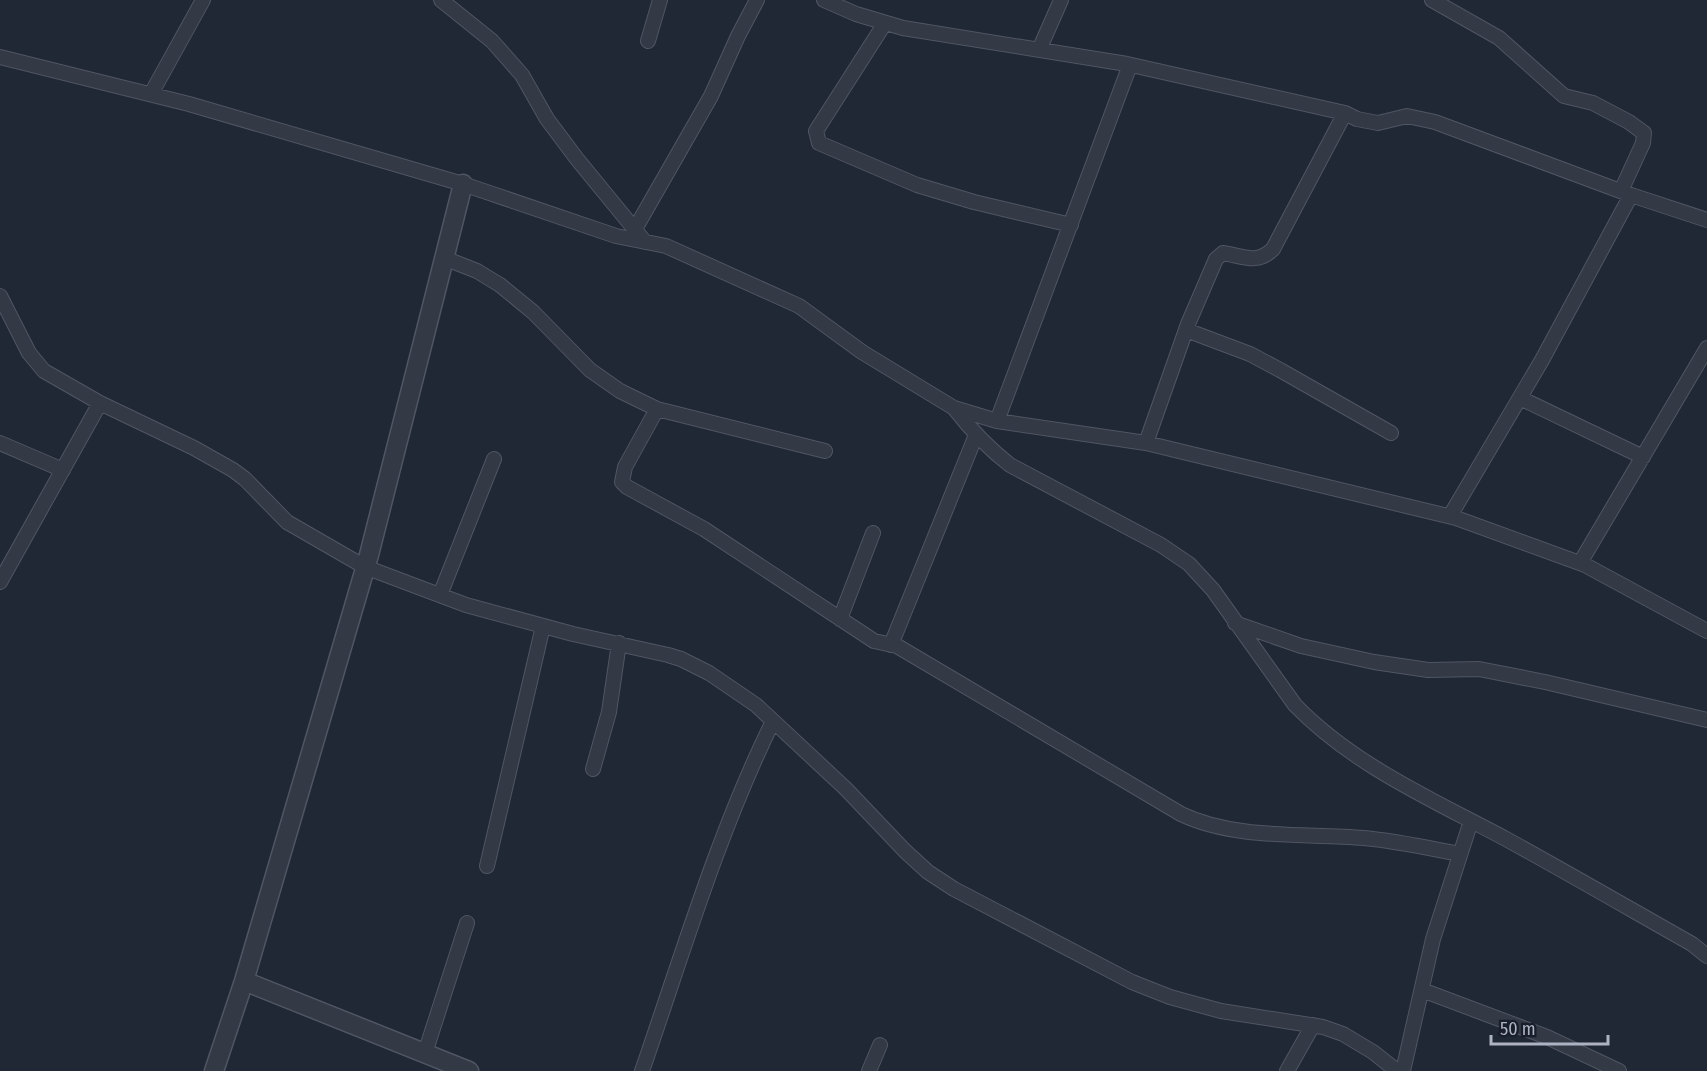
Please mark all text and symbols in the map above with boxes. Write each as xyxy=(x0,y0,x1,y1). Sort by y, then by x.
scale bar xyxy=(1491,1008,1608,1046)
text: 50 m xyxy=(1500,1018,1536,1040)

